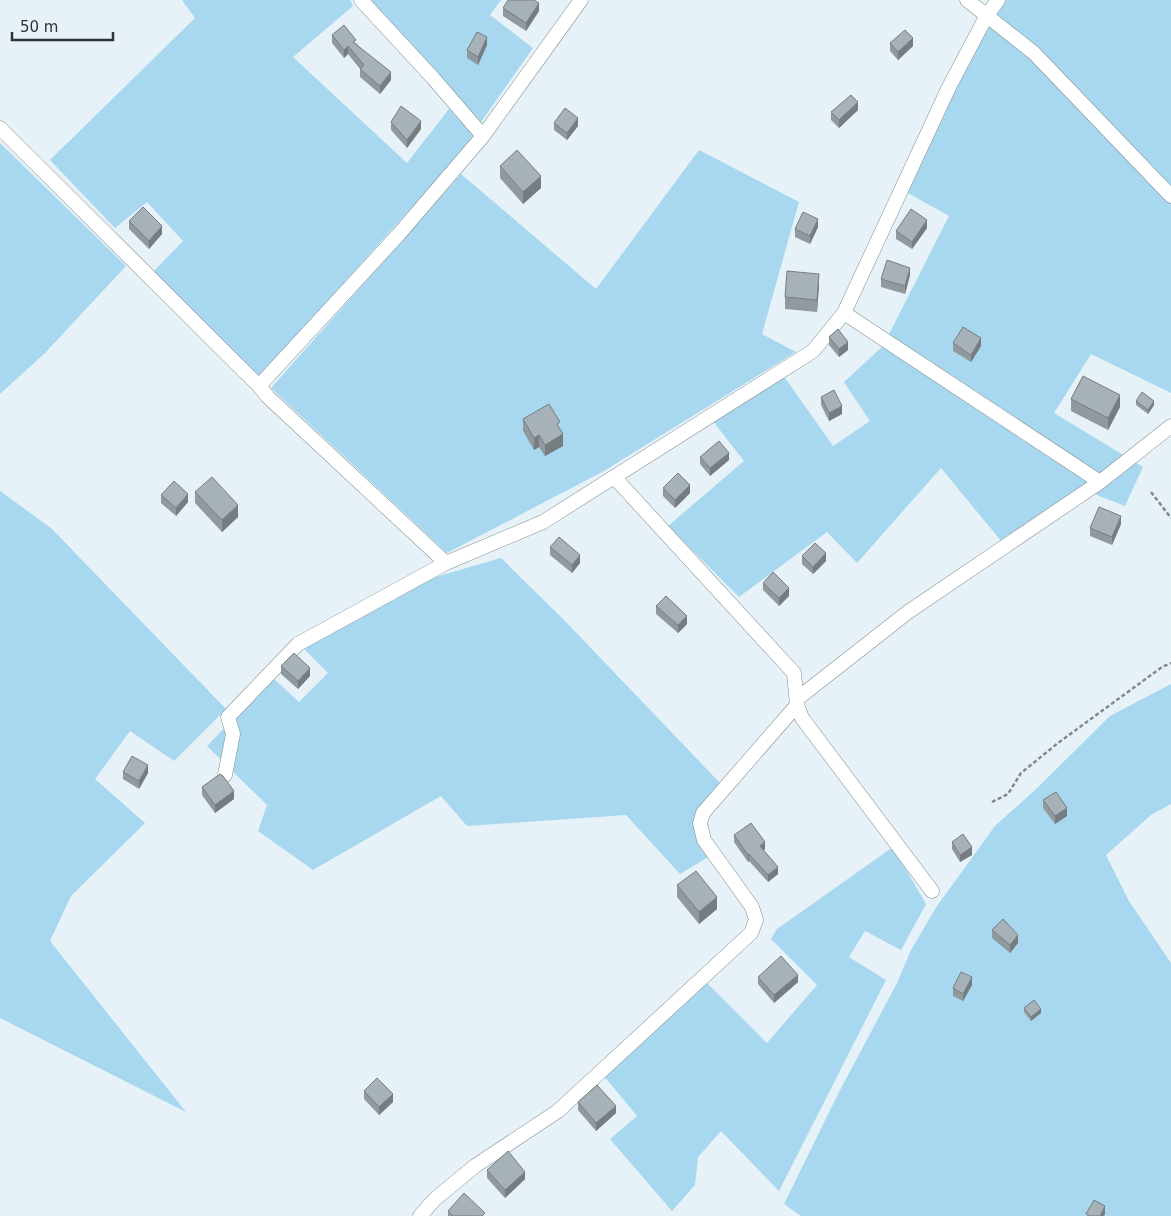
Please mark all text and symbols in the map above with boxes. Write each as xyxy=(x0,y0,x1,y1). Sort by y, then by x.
scale bar xyxy=(12,10,114,42)
text: 50 m xyxy=(20,18,58,36)

